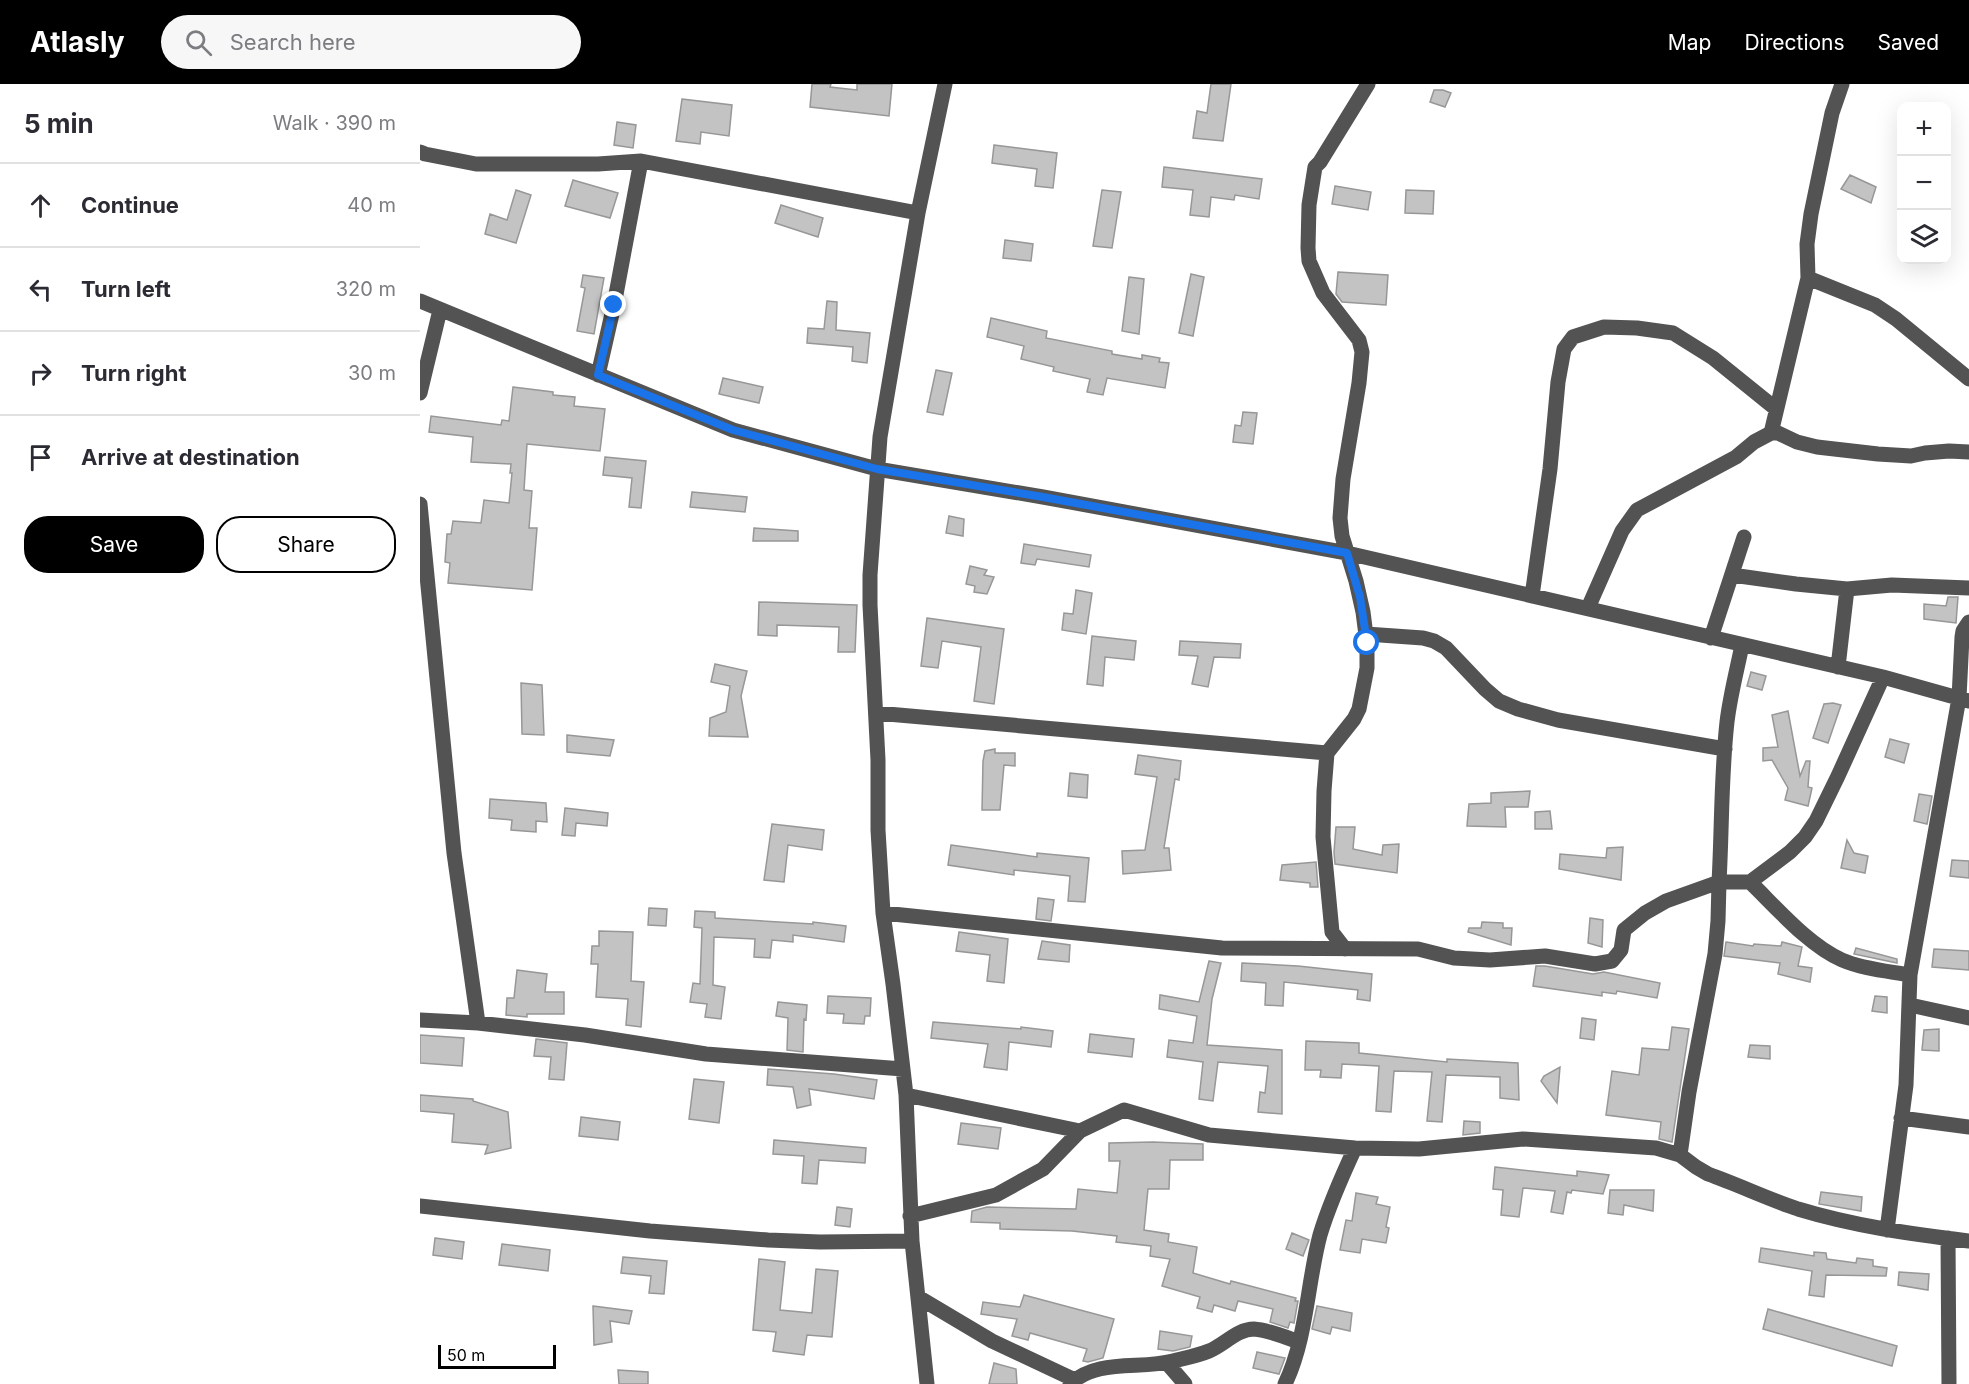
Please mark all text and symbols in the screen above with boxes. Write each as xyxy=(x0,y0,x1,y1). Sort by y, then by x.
search box xyxy=(161,15,581,69)
text: Atlasly xyxy=(30,25,125,59)
icon: search xyxy=(182,26,215,59)
text: Search here xyxy=(230,29,356,55)
text: Map xyxy=(1668,30,1711,55)
text: Directions xyxy=(1744,30,1845,55)
text: Saved xyxy=(1878,30,1939,55)
map controls xyxy=(1897,102,1951,264)
button: + xyxy=(1897,102,1951,156)
text: 5 min xyxy=(24,108,94,139)
text: Walk · 390 m xyxy=(273,111,396,135)
button: − xyxy=(1897,156,1951,210)
icon: ahead xyxy=(24,189,57,222)
text: Continue xyxy=(81,192,179,218)
text: 40 m xyxy=(347,193,396,217)
button: layers xyxy=(1897,210,1951,264)
icon: left xyxy=(24,273,57,306)
text: Turn left xyxy=(81,276,171,302)
text: 320 m xyxy=(336,277,396,301)
route end xyxy=(600,291,626,317)
icon: right xyxy=(24,357,57,390)
text: Turn right xyxy=(81,360,187,386)
text: 30 m xyxy=(348,361,396,385)
icon: arrive xyxy=(24,441,57,474)
text: Arrive at destination xyxy=(81,444,300,470)
button: Save xyxy=(24,516,204,573)
button: Share xyxy=(216,516,396,573)
route start xyxy=(1353,629,1379,655)
scale bar xyxy=(438,1342,556,1370)
text: 50 m xyxy=(447,1345,485,1365)

